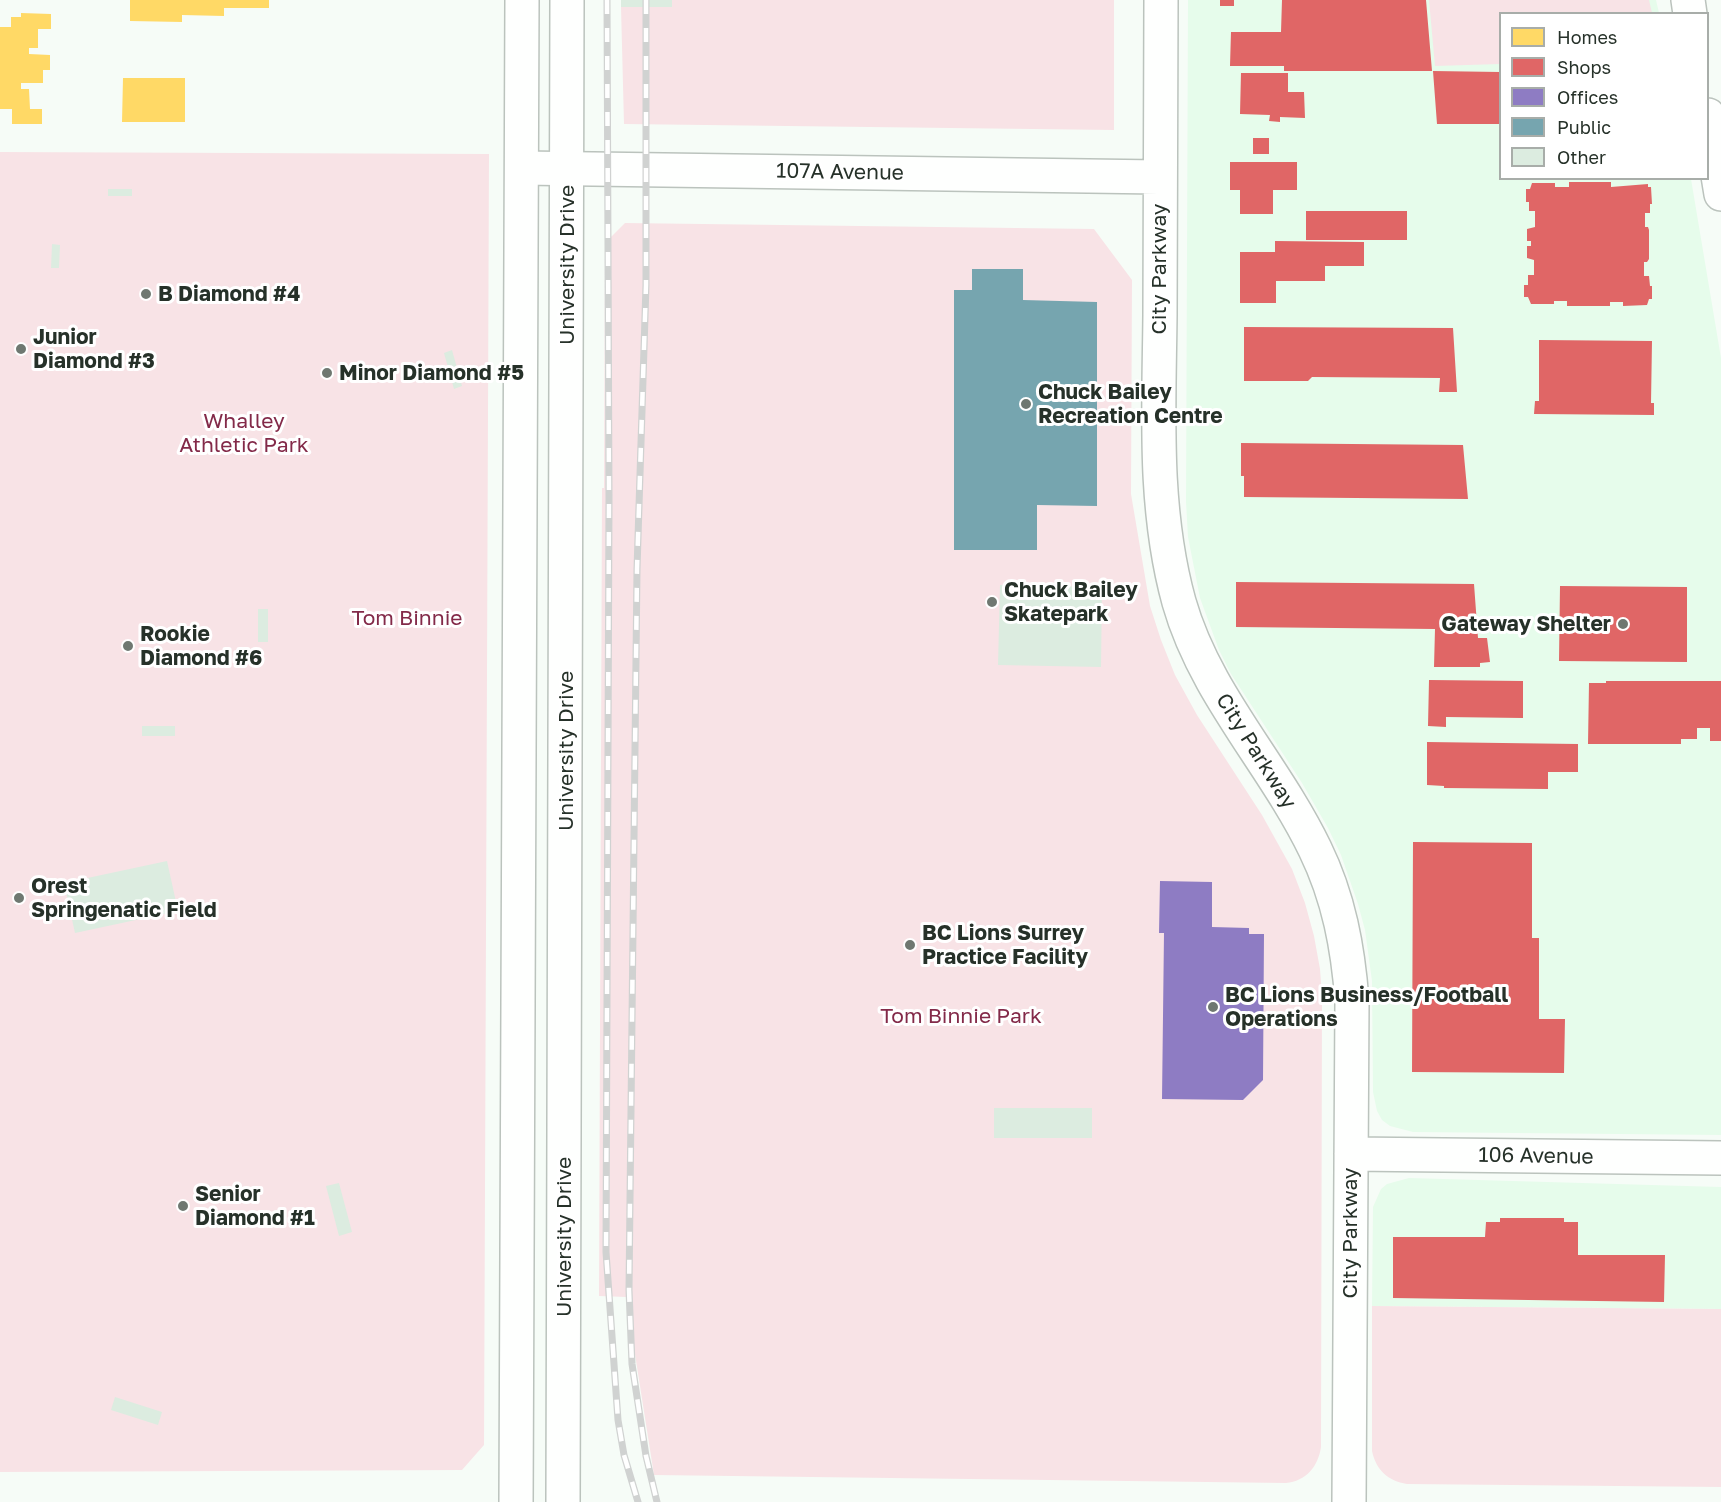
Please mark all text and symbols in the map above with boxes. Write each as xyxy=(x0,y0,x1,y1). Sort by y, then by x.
legend xyxy=(1499,12,1709,180)
text: Homes xyxy=(1557,26,1617,48)
text: Shops xyxy=(1557,56,1611,78)
text: Offices xyxy=(1557,86,1618,108)
text: Public xyxy=(1557,116,1611,138)
text: Other xyxy=(1557,146,1606,168)
street label: 107A Avenue xyxy=(776,158,904,186)
street label: University Drive xyxy=(554,185,580,345)
street label: City Parkway xyxy=(1146,203,1172,335)
place label: B Diamond #4 xyxy=(158,281,300,307)
marker: B Diamond #4 xyxy=(139,287,153,301)
place label: Junior Diamond #3 xyxy=(33,324,155,374)
marker: Junior Diamond #3 xyxy=(14,342,28,356)
place label: Minor Diamond #5 xyxy=(339,360,524,386)
marker: Minor Diamond #5 xyxy=(320,366,334,380)
place label: Chuck Bailey Recreation Centre xyxy=(1038,379,1223,429)
marker: Chuck Bailey Recreation Centre xyxy=(1019,397,1033,411)
park label: Whalley Athletic Park xyxy=(179,408,309,458)
place label: Chuck Bailey Skatepark xyxy=(1004,577,1138,627)
marker: Chuck Bailey Skatepark xyxy=(985,595,999,609)
park label: Tom Binnie xyxy=(352,605,462,631)
place label: Gateway Shelter xyxy=(1441,611,1611,637)
marker: Gateway Shelter xyxy=(1616,617,1630,631)
place label: Rookie Diamond #6 xyxy=(140,621,262,671)
marker: Rookie Diamond #6 xyxy=(121,639,135,653)
street label: University Drive xyxy=(553,671,579,831)
street label: City Parkway xyxy=(1211,689,1301,813)
place label: Orest Springenatic Field xyxy=(31,873,217,923)
marker: Orest Springenatic Field xyxy=(12,891,26,905)
place label: BC Lions Surrey Practice Facility xyxy=(922,920,1088,970)
marker: BC Lions Surrey Practice Facility xyxy=(903,938,917,952)
place label: BC Lions Business/Football Operations xyxy=(1225,982,1508,1032)
marker: BC Lions Business/Football Operations xyxy=(1206,1000,1220,1014)
park label: Tom Binnie Park xyxy=(880,1003,1042,1029)
street label: 106 Avenue xyxy=(1478,1142,1594,1170)
street label: University Drive xyxy=(551,1157,577,1317)
street label: City Parkway xyxy=(1337,1167,1363,1299)
place label: Senior Diamond #1 xyxy=(195,1181,315,1231)
marker: Senior Diamond #1 xyxy=(176,1199,190,1213)

